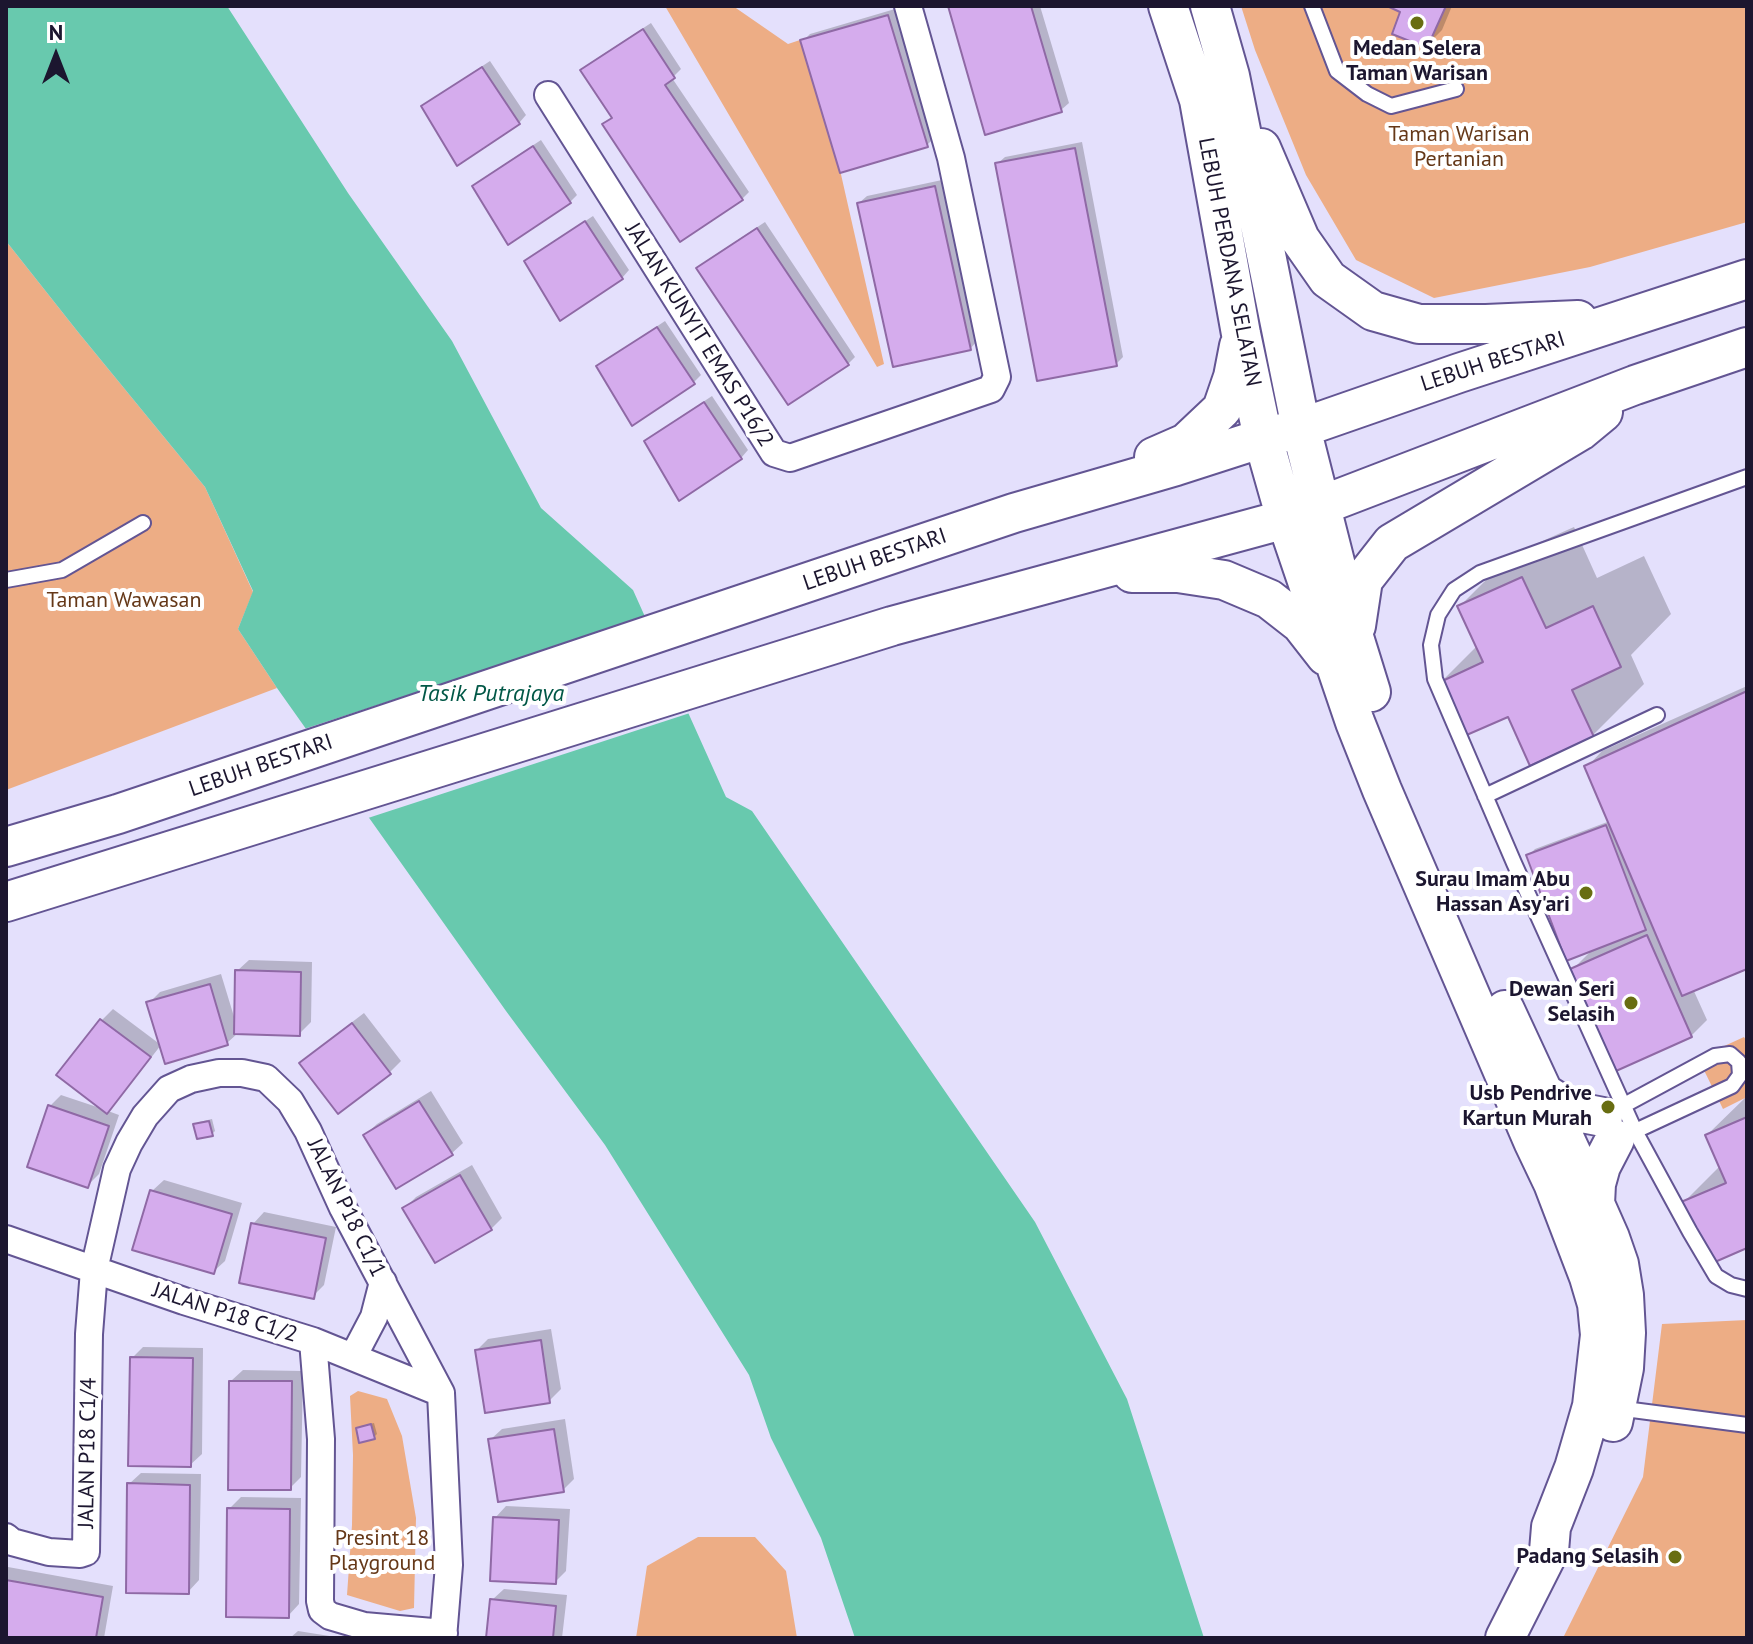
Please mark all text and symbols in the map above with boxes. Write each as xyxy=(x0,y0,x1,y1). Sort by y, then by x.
marker: Medan Selera Taman Warisan xyxy=(1408,14,1426,32)
north arrow xyxy=(16,16,96,96)
text: N xyxy=(49,18,63,46)
place label: Medan Selera Taman Warisan xyxy=(1346,36,1488,88)
park label: Taman Warisan Pertanian xyxy=(1388,122,1530,174)
street label: LEBUH PERDANA SELATAN xyxy=(1192,135,1266,389)
street label: JALAN KUNYIT EMAS P16/2 xyxy=(619,218,779,452)
street label: LEBUH BESTARI xyxy=(1417,326,1569,398)
street label: LEBUH BESTARI xyxy=(800,523,950,597)
park label: Taman Wawasan xyxy=(46,588,202,614)
water label: Tasik Putrajaya xyxy=(418,680,564,708)
street label: LEBUH BESTARI xyxy=(186,729,336,803)
place label: Surau Imam Abu Hassan Asy'ari xyxy=(1415,867,1570,918)
marker: Surau Imam Abu Hassan Asy'ari xyxy=(1577,884,1595,902)
place label: Dewan Seri Selasih xyxy=(1509,977,1615,1028)
marker: Dewan Seri Selasih xyxy=(1622,994,1640,1012)
place label: Usb Pendrive Kartun Murah xyxy=(1462,1081,1592,1132)
marker: Usb Pendrive Kartun Murah xyxy=(1599,1098,1617,1116)
street label: JALAN P18 C1/1 xyxy=(301,1134,391,1282)
street label: JALAN P18 C1/2 xyxy=(149,1277,301,1349)
street label: JALAN P18 C1/4 xyxy=(73,1377,103,1529)
park label: Presint 18 Playground xyxy=(329,1526,435,1578)
place label: Padang Selasih xyxy=(1517,1544,1659,1570)
marker: Padang Selasih xyxy=(1666,1548,1684,1566)

